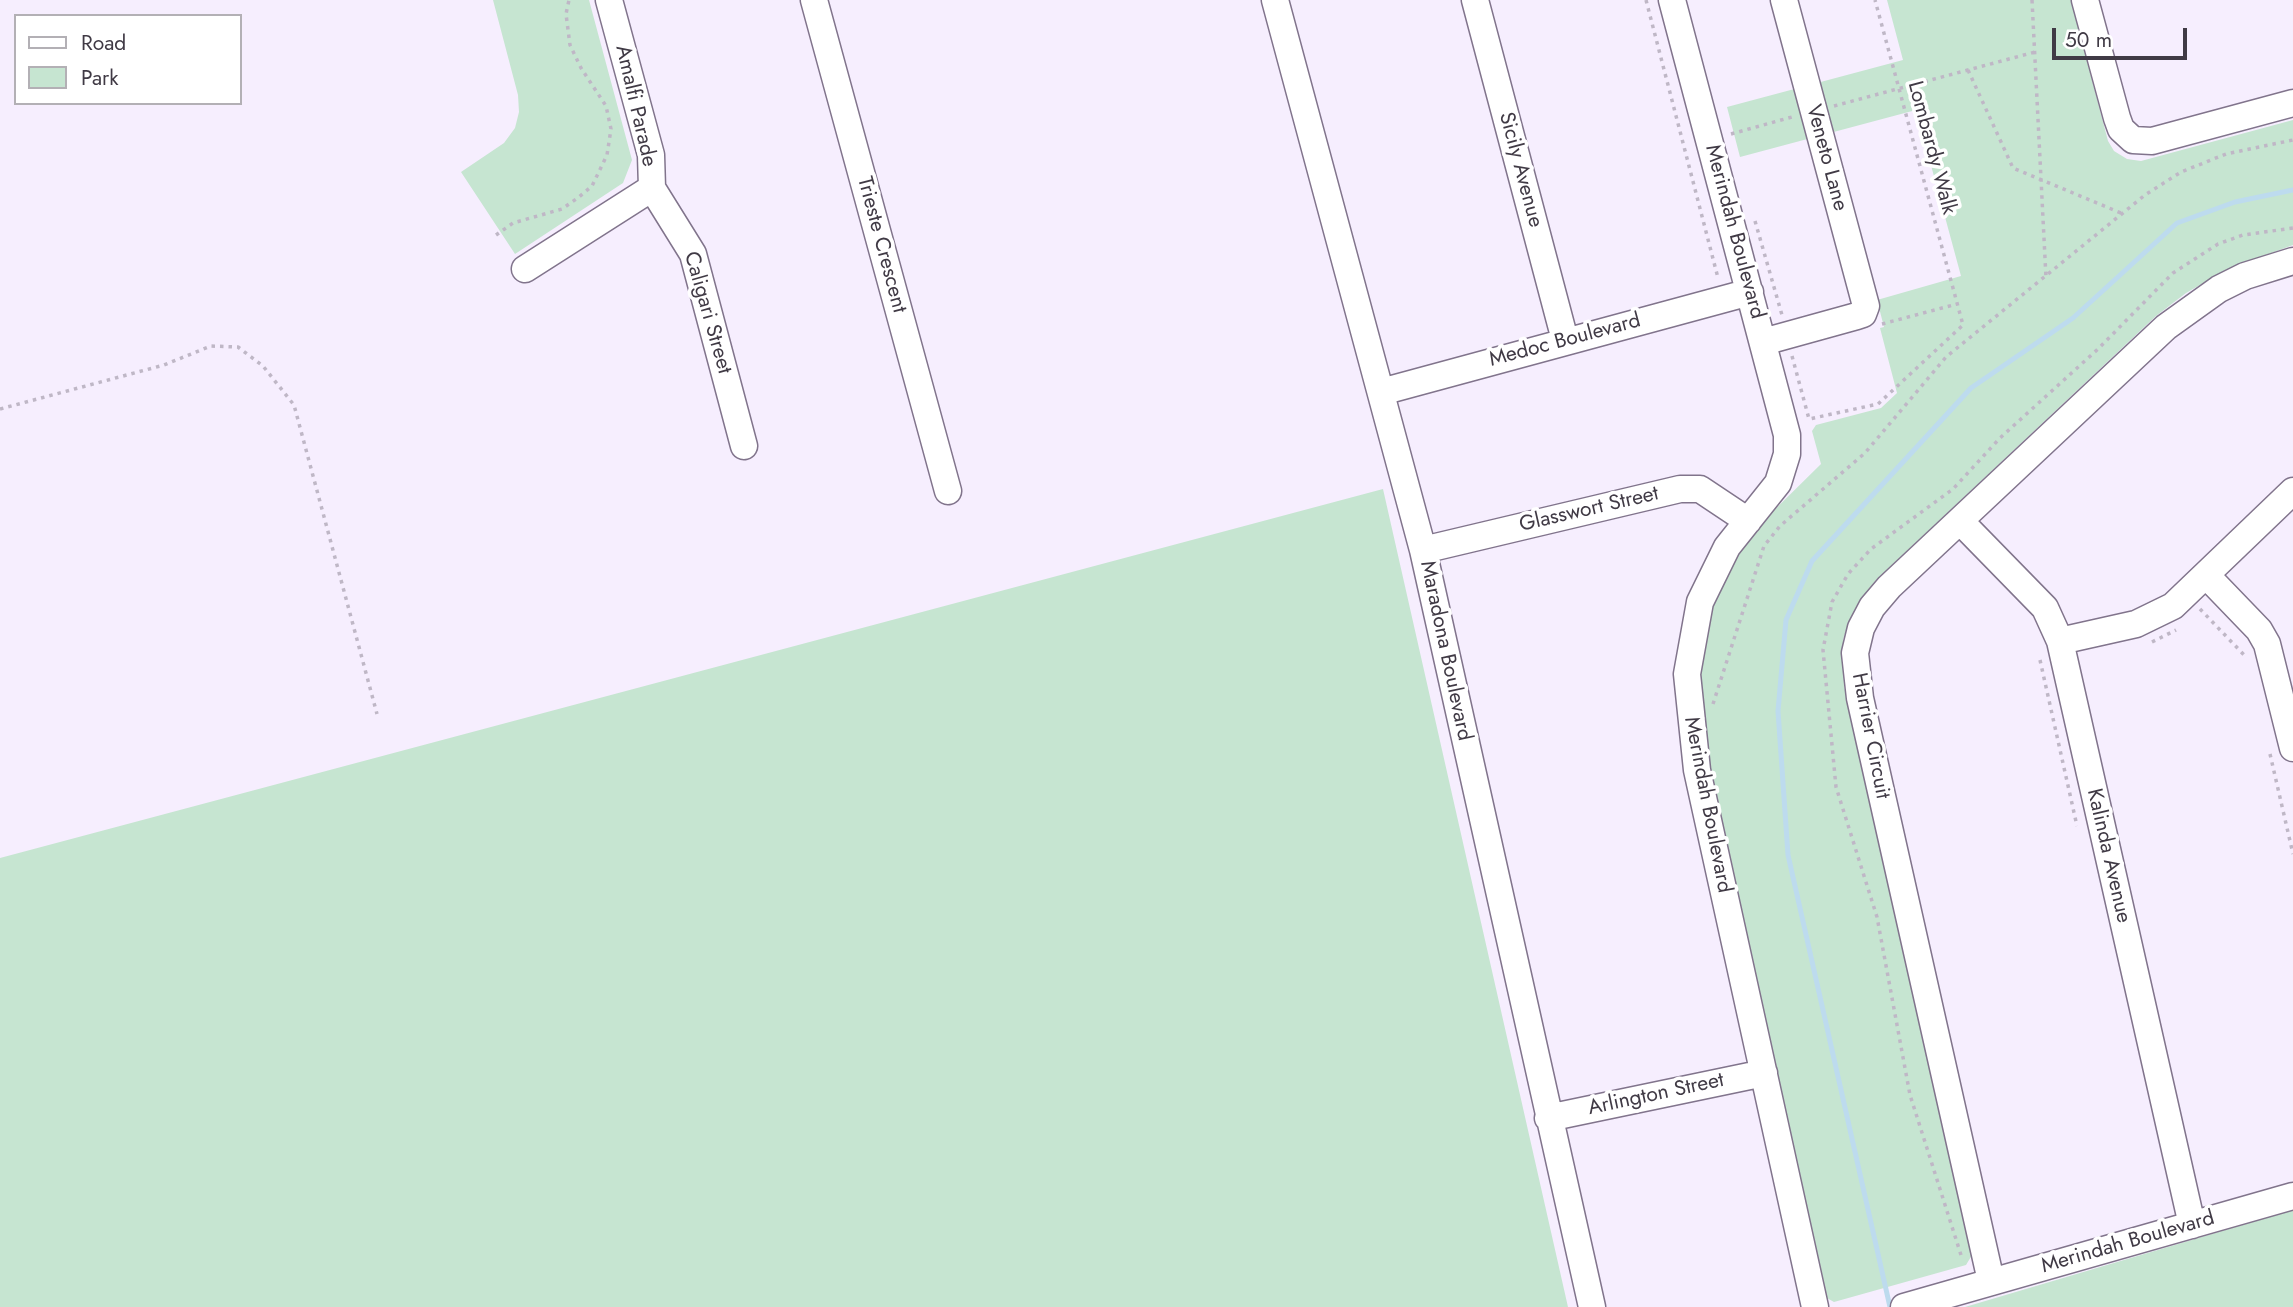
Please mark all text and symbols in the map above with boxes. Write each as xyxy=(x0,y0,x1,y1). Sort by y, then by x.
legend xyxy=(14,14,242,105)
scale bar xyxy=(2055,14,2190,58)
text: 50 m xyxy=(2065,25,2112,55)
text: Road xyxy=(81,28,126,58)
street label: Amalfi Parade xyxy=(609,43,661,169)
text: Park xyxy=(81,63,118,93)
street label: Lombardy Walk xyxy=(1901,79,1961,217)
street label: Veneto Lane xyxy=(1800,102,1852,214)
street label: Sicily Avenue xyxy=(1493,110,1547,230)
street label: Merindah Boulevard xyxy=(1699,142,1769,322)
street label: Trieste Crescent xyxy=(851,174,911,316)
street label: Caligari Street xyxy=(678,249,736,377)
street label: Medoc Boulevard xyxy=(1487,309,1643,373)
street label: Glasswort Street xyxy=(1517,482,1661,538)
street label: Maradona Boulevard xyxy=(1414,559,1476,743)
street label: Harrier Circuit xyxy=(1845,671,1895,801)
street label: Merindah Boulevard xyxy=(1678,715,1736,895)
street label: Kalinda Avenue xyxy=(2080,786,2136,926)
street label: Arlington Street xyxy=(1586,1068,1726,1122)
street label: Merindah Boulevard xyxy=(2039,1206,2217,1280)

